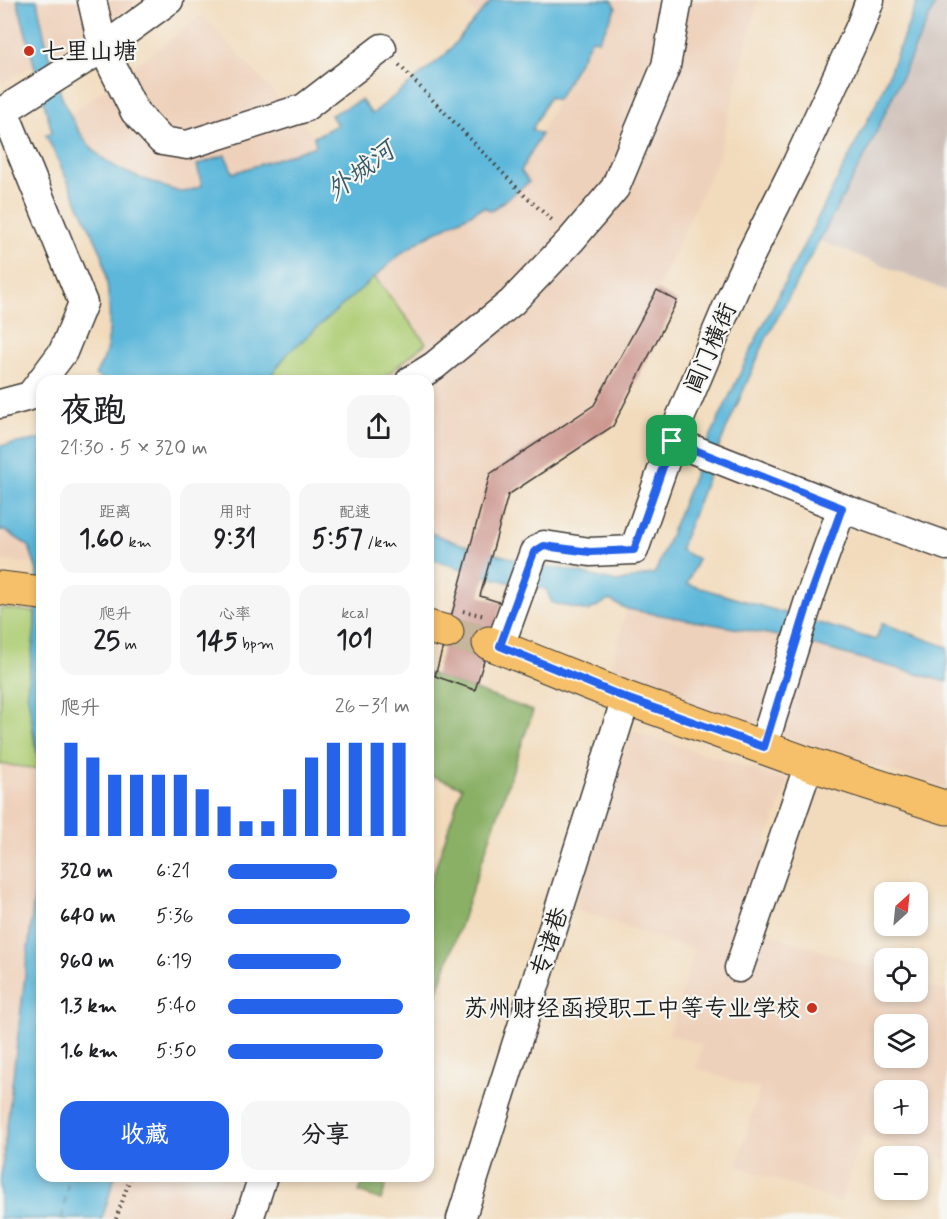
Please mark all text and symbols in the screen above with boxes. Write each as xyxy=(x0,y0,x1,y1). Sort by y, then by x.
place label: 七里山塘 xyxy=(41,37,137,68)
marker: 七里山塘 xyxy=(22,44,36,58)
water label: 外城河 xyxy=(320,132,406,209)
street label: 阊门横街 xyxy=(678,298,744,399)
text: 夜跑 xyxy=(60,390,126,434)
button: share xyxy=(347,395,410,458)
pin xyxy=(646,415,697,466)
icon: arrive xyxy=(655,424,688,457)
text: 21:30 · 5 × 320 m xyxy=(60,435,208,462)
text: 距离 xyxy=(99,502,131,523)
text: 用时 xyxy=(219,502,251,523)
text: 配速 xyxy=(339,502,371,523)
text: 1.60 xyxy=(79,523,124,557)
text: 9:31 xyxy=(214,523,256,557)
text: 5:57 xyxy=(312,523,363,557)
text: km xyxy=(124,532,152,553)
text: /km xyxy=(363,532,398,553)
text: kcal xyxy=(341,603,368,624)
text: 爬升 xyxy=(99,604,131,625)
text: 心率 xyxy=(219,604,251,625)
text: 101 xyxy=(336,624,373,658)
text: 25 xyxy=(93,625,120,659)
text: 145 xyxy=(196,625,238,659)
text: m xyxy=(120,634,137,655)
text: bpm xyxy=(238,634,274,655)
text: 26–31 m xyxy=(335,693,410,720)
text: 爬升 xyxy=(60,695,100,722)
text: 320 m xyxy=(60,858,113,885)
text: 6:21 xyxy=(156,858,190,885)
north arrow xyxy=(874,882,928,936)
map controls xyxy=(874,882,928,1200)
text: 640 m xyxy=(60,903,116,930)
text: 5:36 xyxy=(156,903,193,930)
street label: 专诸巷 xyxy=(525,903,576,981)
text: 960 m xyxy=(60,948,114,975)
text: 6:19 xyxy=(156,948,192,975)
button: locate xyxy=(874,948,928,1002)
text: 1.3 km xyxy=(60,993,117,1020)
text: 5:40 xyxy=(156,993,196,1020)
place label: 苏州财经函授职工中等专业学校 xyxy=(464,994,800,1025)
marker: 苏州财经函授职工中等专业学校 xyxy=(805,1001,819,1015)
button: layers xyxy=(874,1014,928,1068)
text: 1.6 km xyxy=(60,1038,118,1065)
text: 5:50 xyxy=(156,1038,197,1065)
button: + xyxy=(874,1080,928,1134)
button: 收藏 xyxy=(60,1101,229,1170)
button: 分享 xyxy=(241,1101,410,1170)
button: − xyxy=(874,1146,928,1200)

